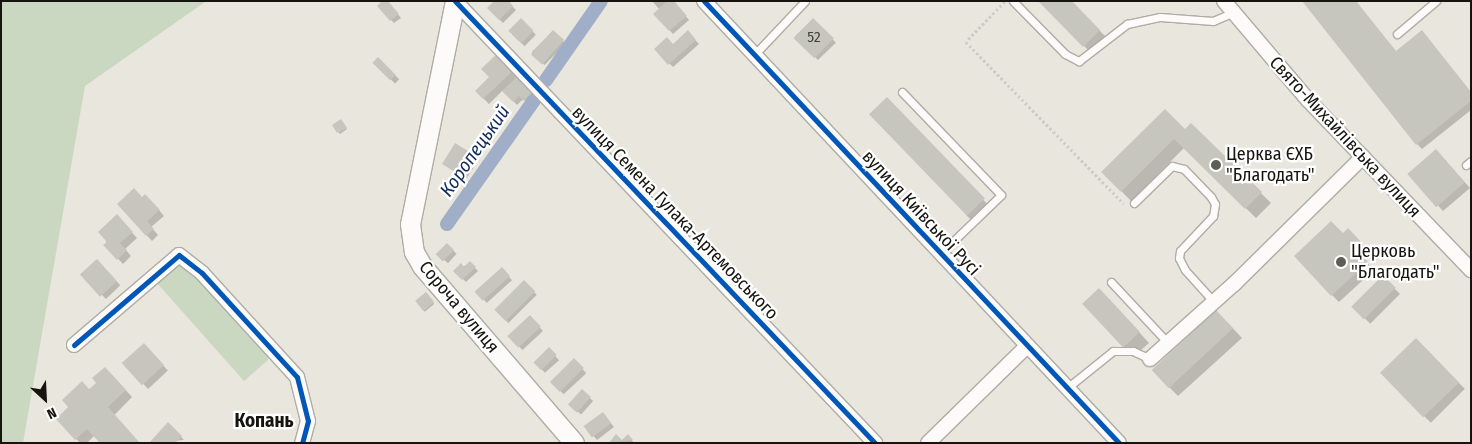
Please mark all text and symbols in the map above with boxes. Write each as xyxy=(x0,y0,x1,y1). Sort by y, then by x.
house number: 52 xyxy=(807,29,821,47)
street label: Свято-Михайлівська вулиця xyxy=(1265,52,1425,222)
water label: Коропецький xyxy=(435,101,515,201)
street label: вулиця Семена Гулака-Артемовського xyxy=(567,102,783,324)
place label: Церква ЄХБ "Благодать" xyxy=(1226,144,1315,186)
street label: вулиця Київської Русі xyxy=(857,146,985,280)
marker: Церква ЄХБ "Благодать" xyxy=(1210,159,1222,171)
place label: Церковь "Благодать" xyxy=(1351,241,1440,284)
marker: Церковь "Благодать" xyxy=(1335,256,1347,268)
street label: Сороча вулиця xyxy=(414,257,504,357)
north arrow xyxy=(20,374,70,424)
text: N xyxy=(44,404,59,423)
district label: Копань xyxy=(234,410,294,432)

